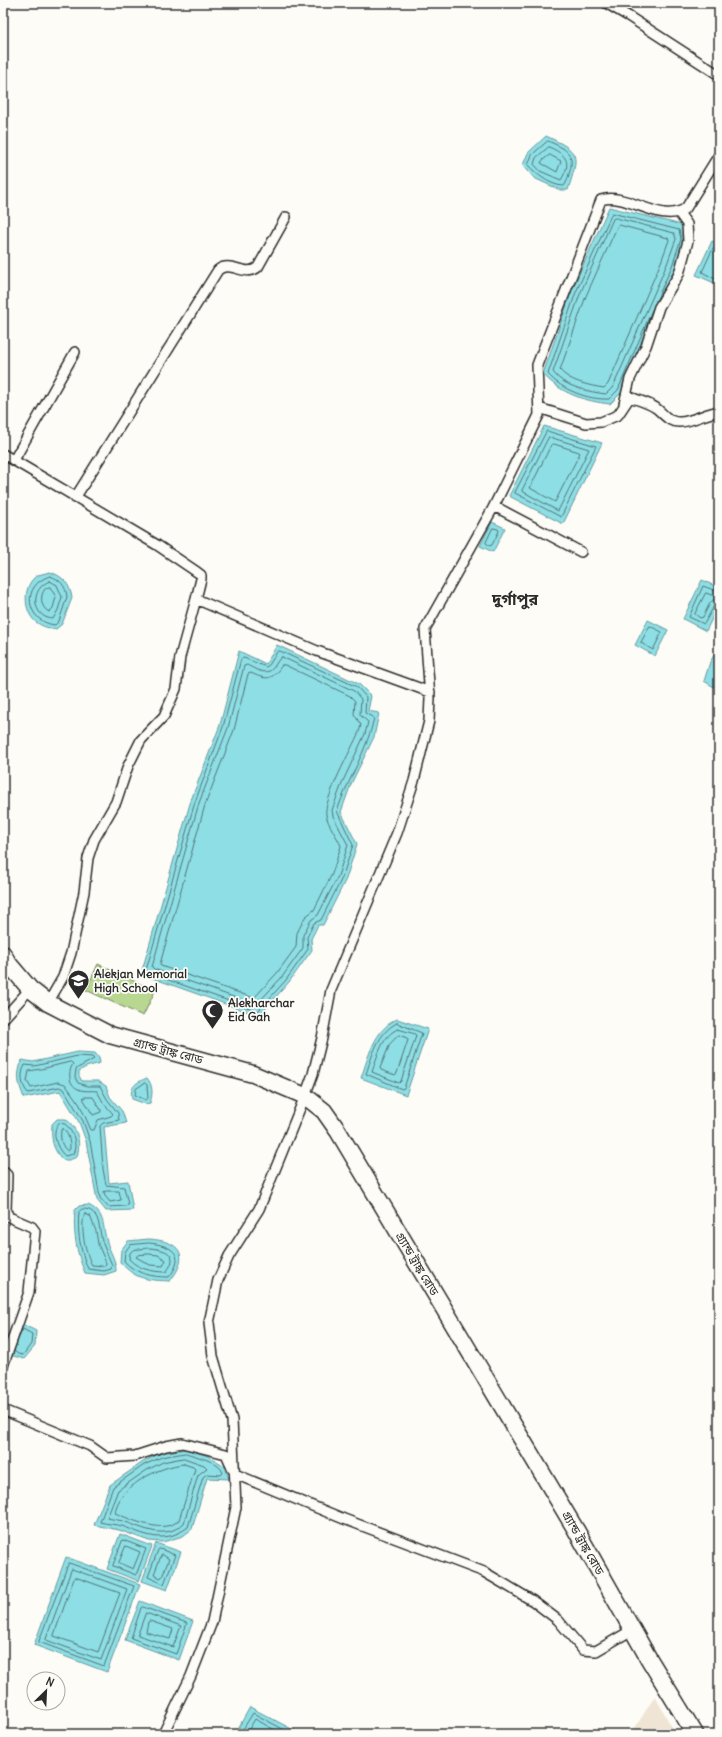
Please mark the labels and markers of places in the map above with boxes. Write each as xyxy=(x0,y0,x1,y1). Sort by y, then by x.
place label: Alekjan Memorial High School xyxy=(94,966,187,996)
school or university icon: Alekjan Memorial High School xyxy=(65,968,91,1001)
place label: Alekharchar Eid Gah xyxy=(228,995,294,1024)
mosque icon: Alekharchar Eid Gah xyxy=(199,997,225,1030)

